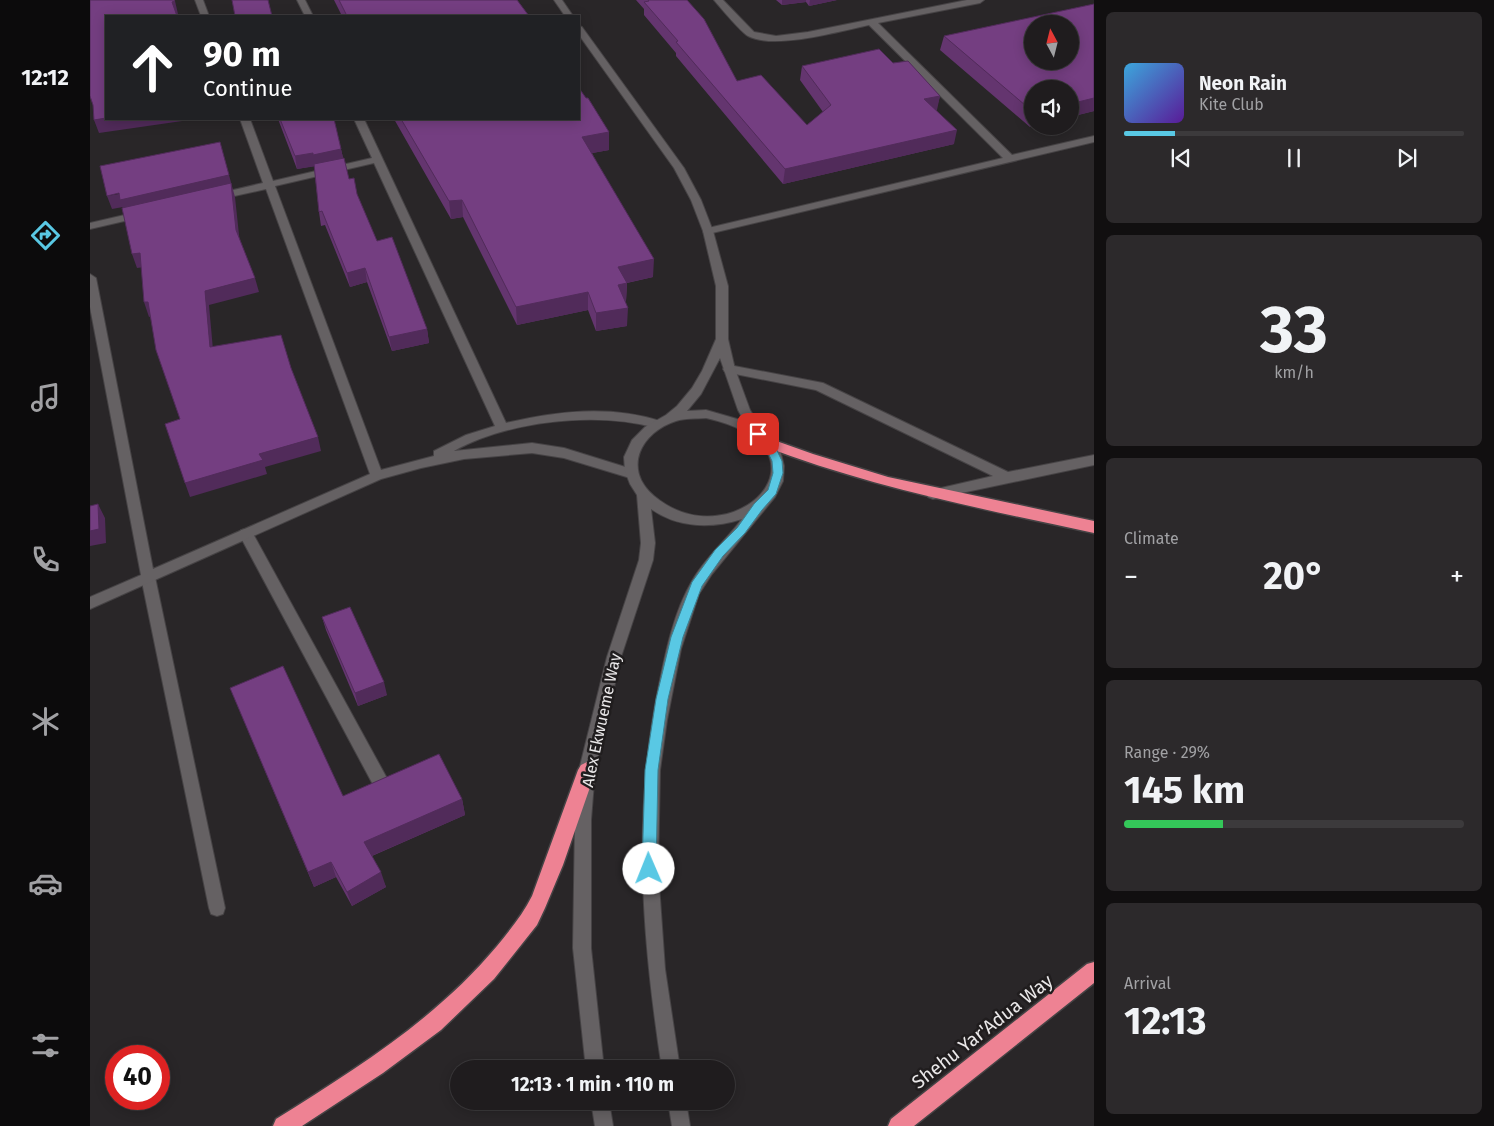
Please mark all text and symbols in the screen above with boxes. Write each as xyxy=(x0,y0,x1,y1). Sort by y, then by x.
north arrow xyxy=(1024,15,1079,70)
map controls xyxy=(1024,15,1079,135)
text: 90 m xyxy=(203,33,281,75)
icon: ahead xyxy=(120,35,185,100)
text: 12:12 xyxy=(21,64,69,91)
text: Neon Rain xyxy=(1199,72,1287,95)
text: Continue xyxy=(203,75,292,102)
button: sound xyxy=(1024,80,1079,135)
text: Kite Club xyxy=(1199,95,1264,114)
icon: previous xyxy=(1167,144,1195,172)
icon: pause xyxy=(1280,144,1308,172)
icon: next xyxy=(1393,144,1421,172)
icon: directions xyxy=(28,218,63,253)
text: 33 xyxy=(1260,291,1328,369)
text: km/h xyxy=(1274,363,1314,382)
icon: music xyxy=(28,380,63,415)
pin xyxy=(737,413,779,455)
icon: arrive xyxy=(744,420,772,448)
text: Climate xyxy=(1124,529,1179,548)
icon: phone xyxy=(28,542,63,577)
text: 20° xyxy=(1263,553,1325,599)
text: − xyxy=(1124,560,1138,593)
text: + xyxy=(1450,560,1464,593)
street label: Alex Ekwueme Way xyxy=(578,651,625,789)
icon: climate xyxy=(28,704,63,739)
text: Range · 29% xyxy=(1124,743,1210,762)
text: 145 km xyxy=(1124,767,1245,813)
position arrow xyxy=(622,842,674,894)
icon: car xyxy=(28,866,63,901)
street label: Shehu Yar'Adua Way xyxy=(907,969,1058,1094)
text: Arrival xyxy=(1124,974,1171,993)
text: 12:13 xyxy=(1124,998,1207,1044)
icon: filters xyxy=(28,1028,63,1063)
speed limit sign: 40 xyxy=(105,1045,170,1110)
text: 12:13 · 1 min · 110 m xyxy=(511,1073,674,1096)

